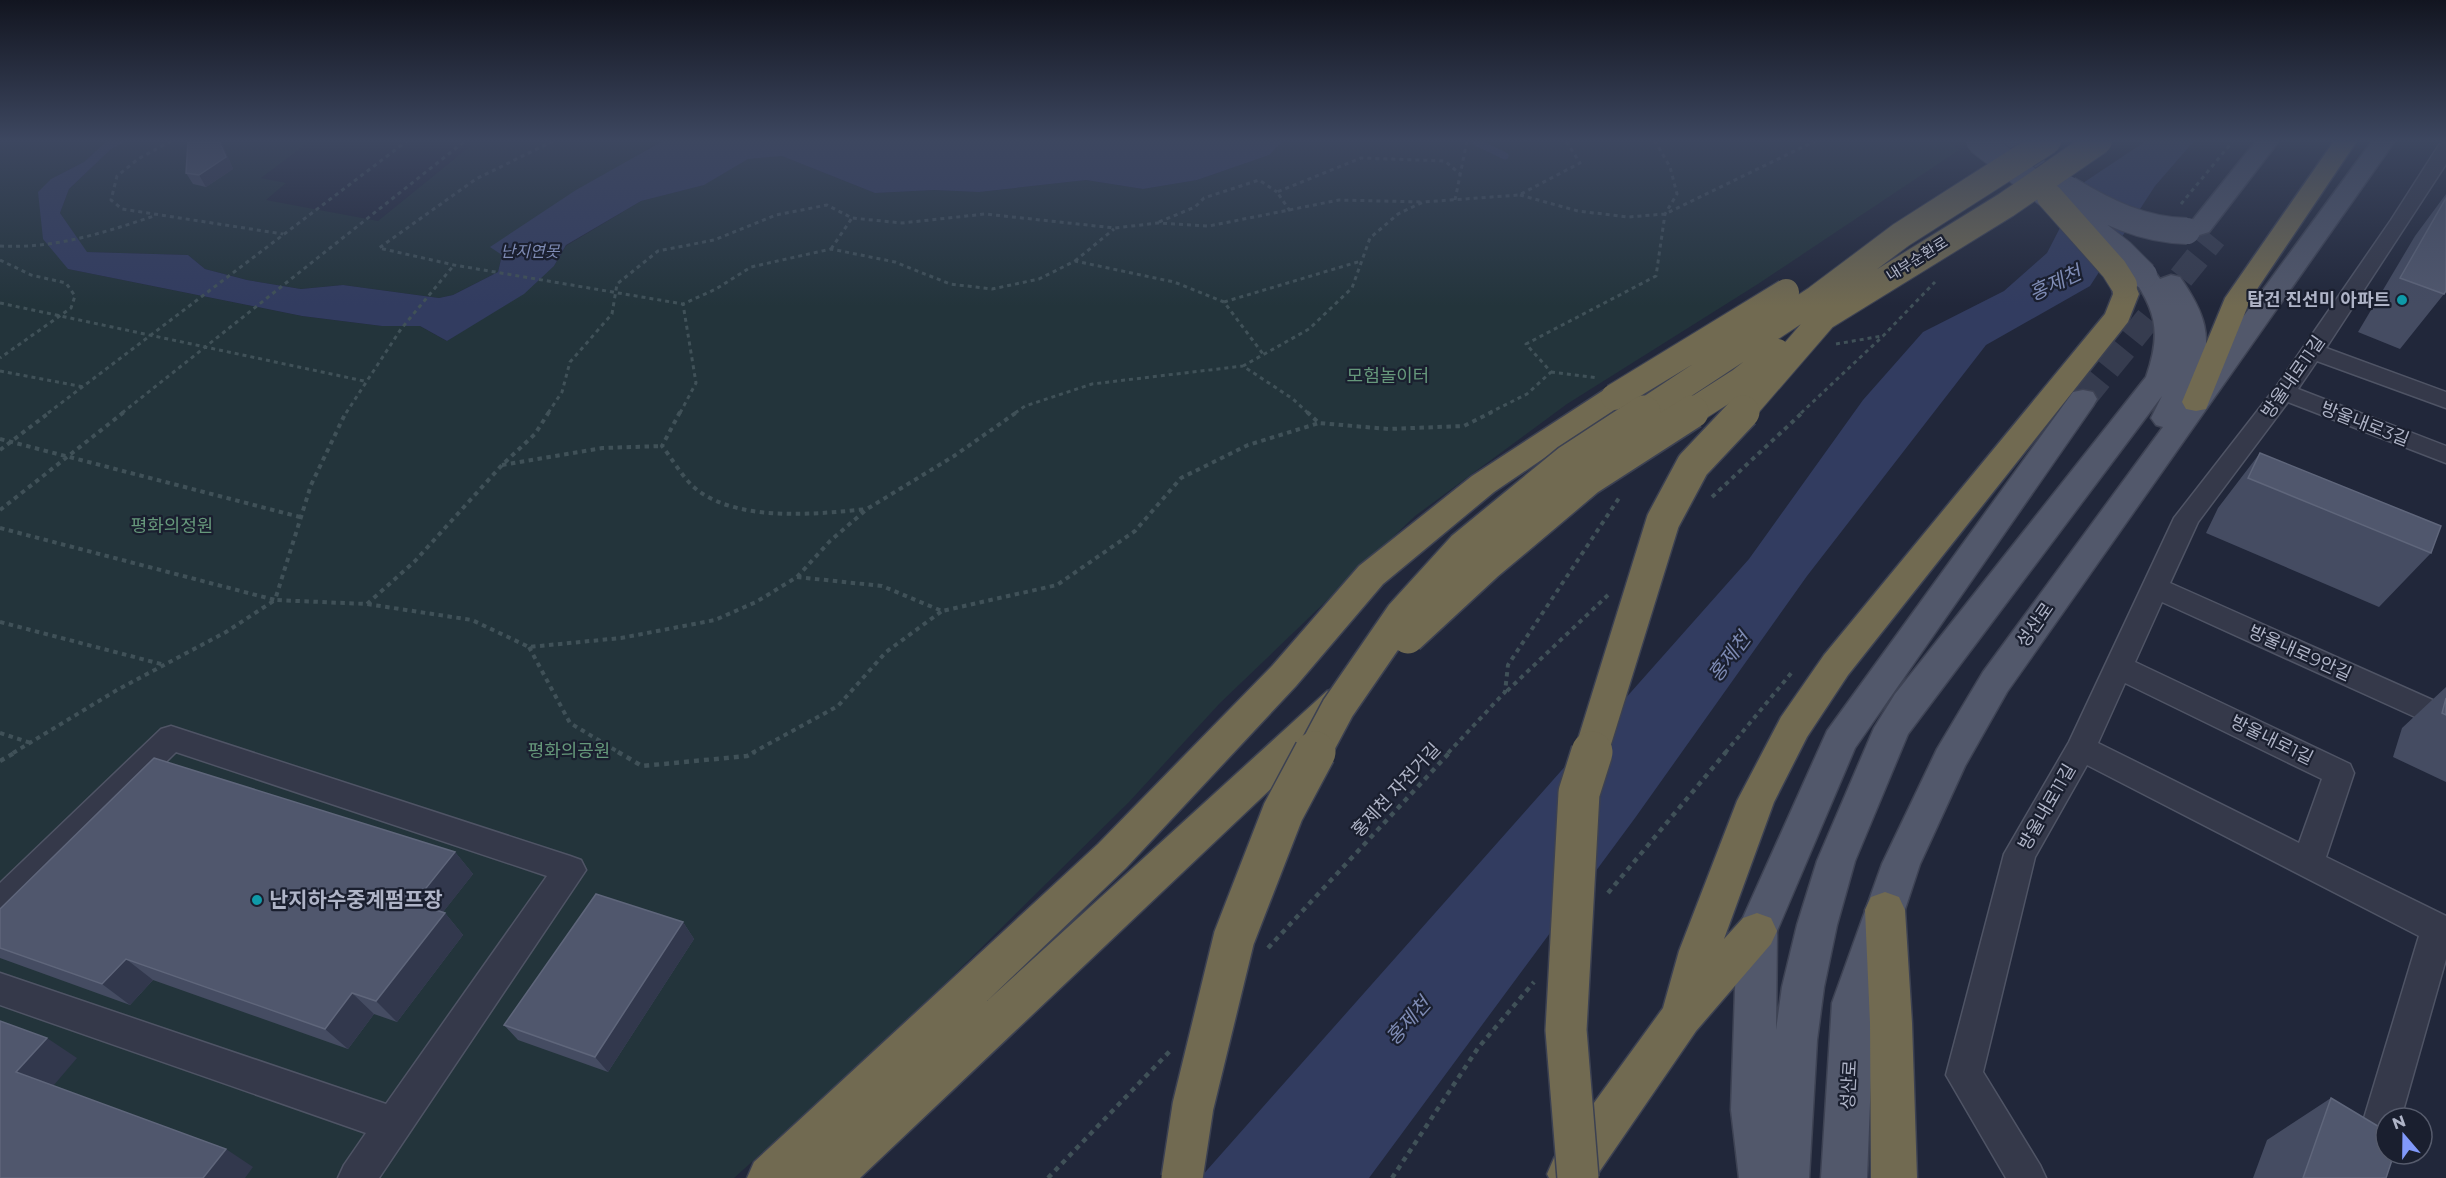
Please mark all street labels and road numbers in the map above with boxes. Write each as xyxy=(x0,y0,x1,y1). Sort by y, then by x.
street label: 내부순환로 xyxy=(1882,232,1951,285)
street label: 방울내로11길 xyxy=(2257,331,2329,423)
street label: 방울내로3길 xyxy=(2318,397,2412,451)
street label: 성산로 xyxy=(2012,598,2058,652)
street label: 방울내로9안길 xyxy=(2245,621,2355,685)
street label: 방울내로1길 xyxy=(2227,711,2317,769)
street label: 홍제천 자전거길 xyxy=(1347,738,1445,842)
street label: 방울내로11길 xyxy=(2014,760,2080,854)
street label: 성산로 xyxy=(1837,1060,1861,1110)

